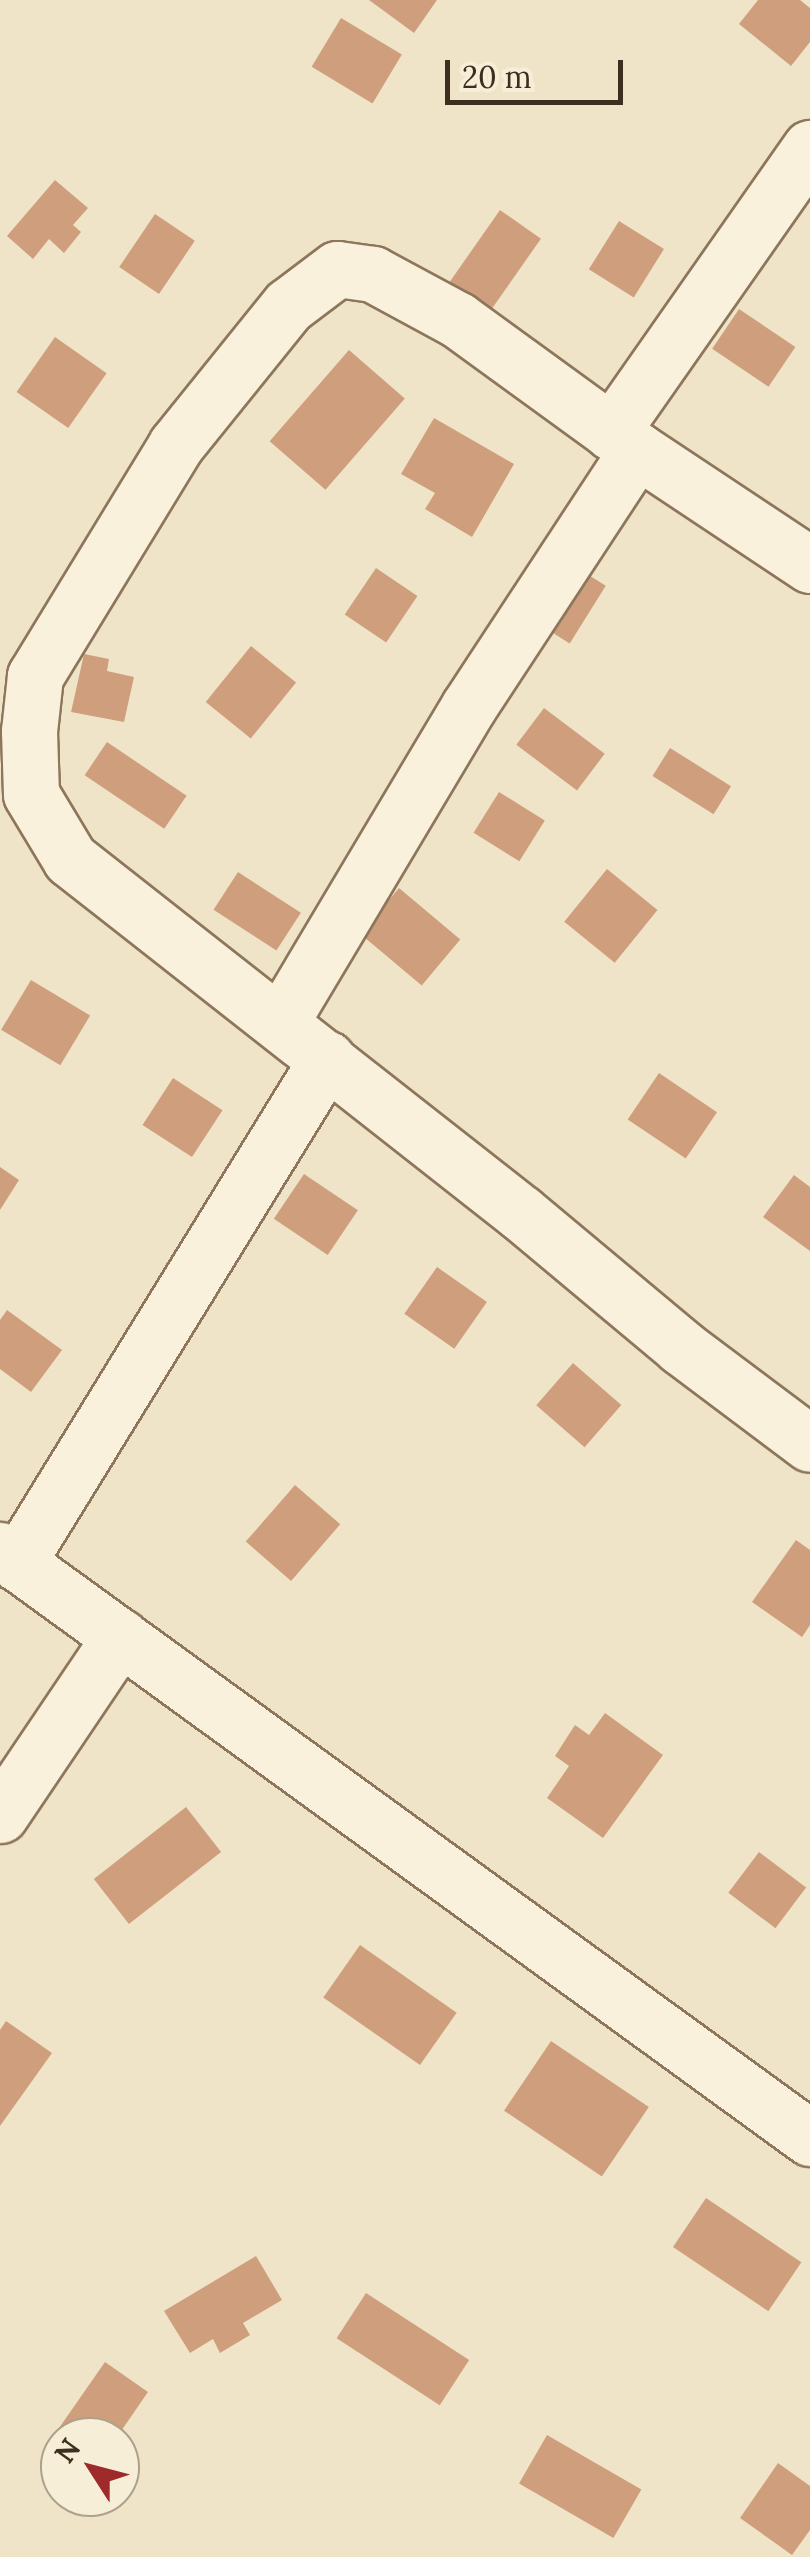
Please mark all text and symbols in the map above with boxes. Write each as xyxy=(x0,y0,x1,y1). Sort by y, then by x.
scale bar xyxy=(450,40,628,102)
text: 20 m xyxy=(462,58,531,96)
north arrow xyxy=(40,2417,140,2517)
text: N xyxy=(46,2431,88,2470)

